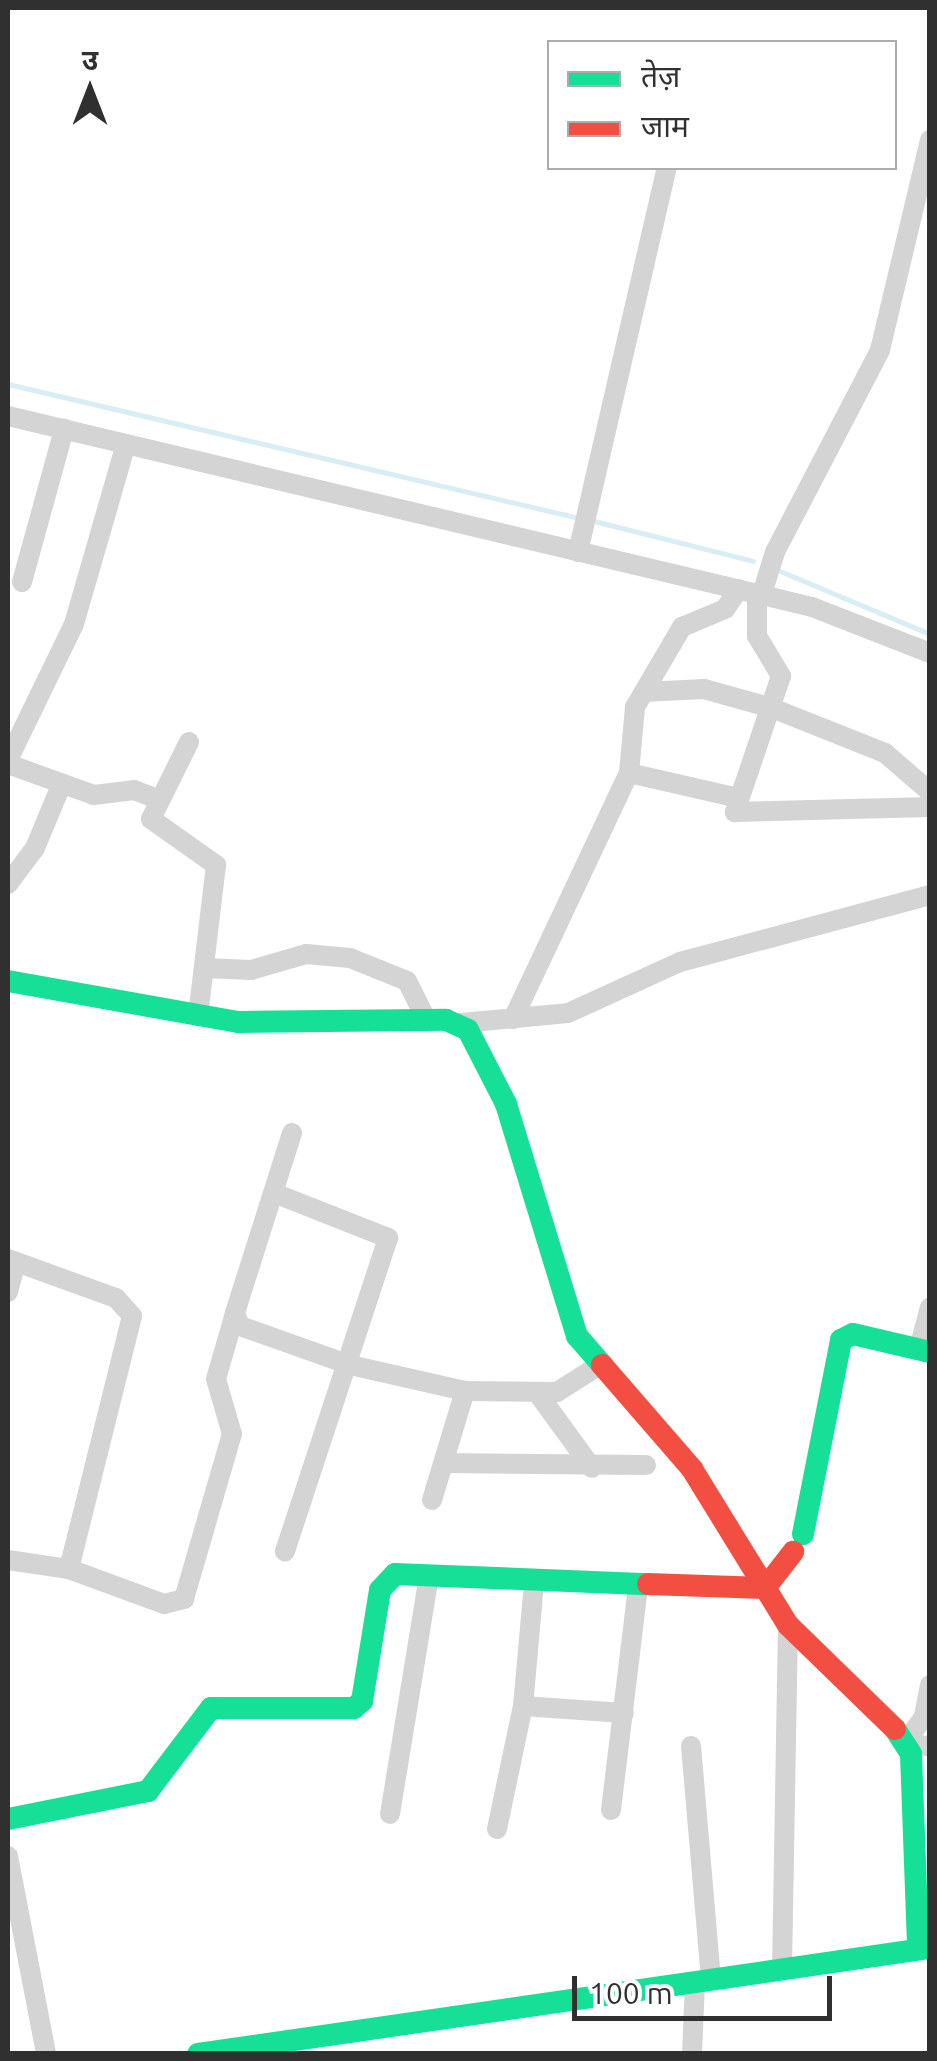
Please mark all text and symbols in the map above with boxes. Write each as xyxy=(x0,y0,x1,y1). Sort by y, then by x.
north arrow xyxy=(40,40,140,140)
legend xyxy=(547,40,897,170)
text: उ xyxy=(82,44,98,75)
text: तेज़ xyxy=(641,59,680,93)
text: जाम xyxy=(641,109,689,143)
scale bar xyxy=(577,1956,837,2018)
text: 100 m xyxy=(589,1976,673,2010)

